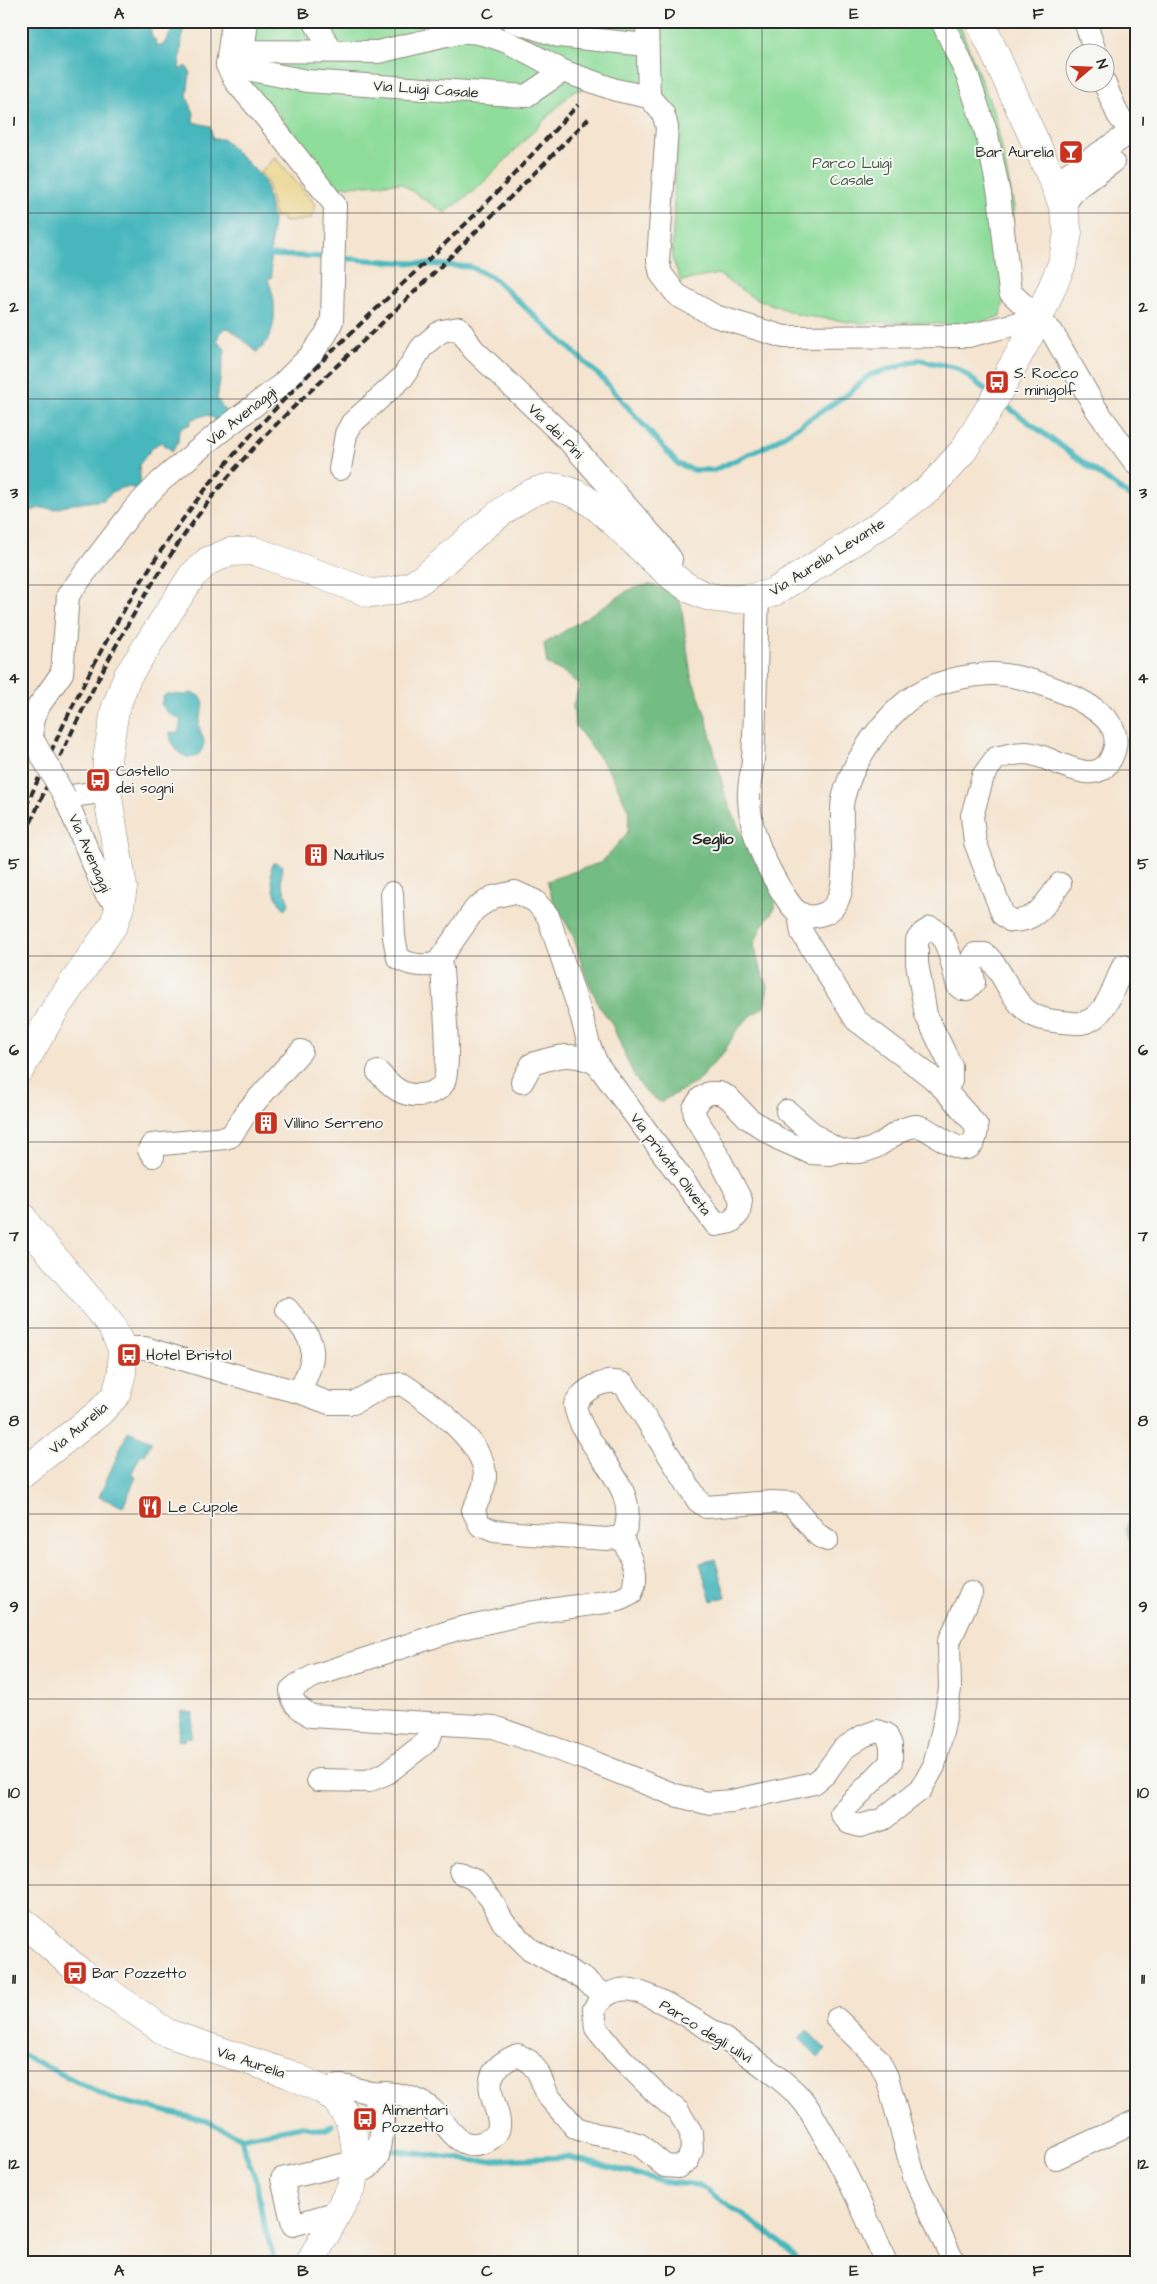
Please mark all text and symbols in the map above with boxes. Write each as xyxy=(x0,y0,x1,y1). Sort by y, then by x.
text: A xyxy=(114,3,125,25)
text: B xyxy=(297,3,309,25)
text: C xyxy=(481,3,493,25)
text: D xyxy=(665,3,676,25)
text: E xyxy=(849,3,859,25)
text: F xyxy=(1032,3,1044,25)
north arrow xyxy=(1064,42,1114,92)
text: N xyxy=(1090,57,1112,72)
street label: Via Luigi Casale xyxy=(373,75,479,105)
text: 1 xyxy=(13,110,16,132)
text: 1 xyxy=(1142,110,1145,132)
bar icon: Bar Aurelia xyxy=(1058,139,1084,165)
place label: Bar Aurelia xyxy=(976,142,1054,163)
park label: Parco Luigi Casale xyxy=(812,153,893,191)
text: 2 xyxy=(8,296,19,318)
text: 2 xyxy=(1137,296,1148,318)
place label: S. Rocco - minigolf xyxy=(1014,363,1079,402)
bus stop icon: S. Rocco - minigolf xyxy=(984,369,1010,395)
street label: Via Avenaggi xyxy=(202,381,282,452)
street label: Via dei Pini xyxy=(523,399,589,464)
text: 3 xyxy=(9,482,19,504)
text: 3 xyxy=(1138,482,1148,504)
street label: Via Aurelia Levante xyxy=(765,513,889,602)
text: 4 xyxy=(9,667,20,689)
text: 4 xyxy=(1138,667,1149,689)
place label: Castello dei sogni xyxy=(116,761,174,800)
bus stop icon: Castello dei sogni xyxy=(85,767,111,793)
street label: Via Avenaggi xyxy=(62,811,116,897)
district label: Seglio xyxy=(691,828,735,852)
building icon: Nautilus xyxy=(303,842,329,868)
place label: Nautilus xyxy=(334,845,385,866)
text: 5 xyxy=(8,853,20,875)
text: 5 xyxy=(1137,853,1149,875)
text: 6 xyxy=(9,1039,19,1061)
text: 6 xyxy=(1138,1039,1148,1061)
street label: Via privata Oliveta xyxy=(625,1109,716,1220)
building icon: Villino Serreno xyxy=(253,1110,279,1136)
place label: Villino Serreno xyxy=(284,1113,384,1134)
text: 7 xyxy=(8,1225,19,1247)
text: 7 xyxy=(1137,1225,1148,1247)
bus stop icon: Hotel Bristol xyxy=(116,1342,142,1368)
place label: Hotel Bristol xyxy=(146,1345,232,1366)
street label: Via Aurelia xyxy=(44,1397,113,1459)
text: 8 xyxy=(9,1410,20,1432)
text: 8 xyxy=(1138,1410,1149,1432)
restaurant icon: Le Cupole xyxy=(137,1494,163,1520)
place label: Le Cupole xyxy=(168,1497,238,1518)
text: 9 xyxy=(9,1596,19,1618)
text: 9 xyxy=(1138,1596,1148,1618)
text: 10 xyxy=(8,1782,20,1804)
text: 10 xyxy=(1137,1782,1149,1804)
bus stop icon: Bar Pozzetto xyxy=(62,1960,88,1986)
place label: Bar Pozzetto xyxy=(92,1963,187,1984)
text: 11 xyxy=(12,1968,17,1990)
text: 11 xyxy=(1141,1968,1146,1990)
street label: Parco degli ulivi xyxy=(655,1994,757,2070)
street label: Via Aurelia xyxy=(214,2041,288,2084)
place label: Alimentari Pozzetto xyxy=(382,2100,449,2138)
bus stop icon: Alimentari Pozzetto xyxy=(352,2106,378,2132)
text: 12 xyxy=(8,2153,20,2175)
text: 12 xyxy=(1137,2153,1149,2175)
text: A xyxy=(114,2260,125,2282)
text: B xyxy=(297,2260,309,2282)
text: C xyxy=(481,2260,493,2282)
text: D xyxy=(665,2260,676,2282)
text: E xyxy=(849,2260,859,2282)
text: F xyxy=(1032,2260,1044,2282)

